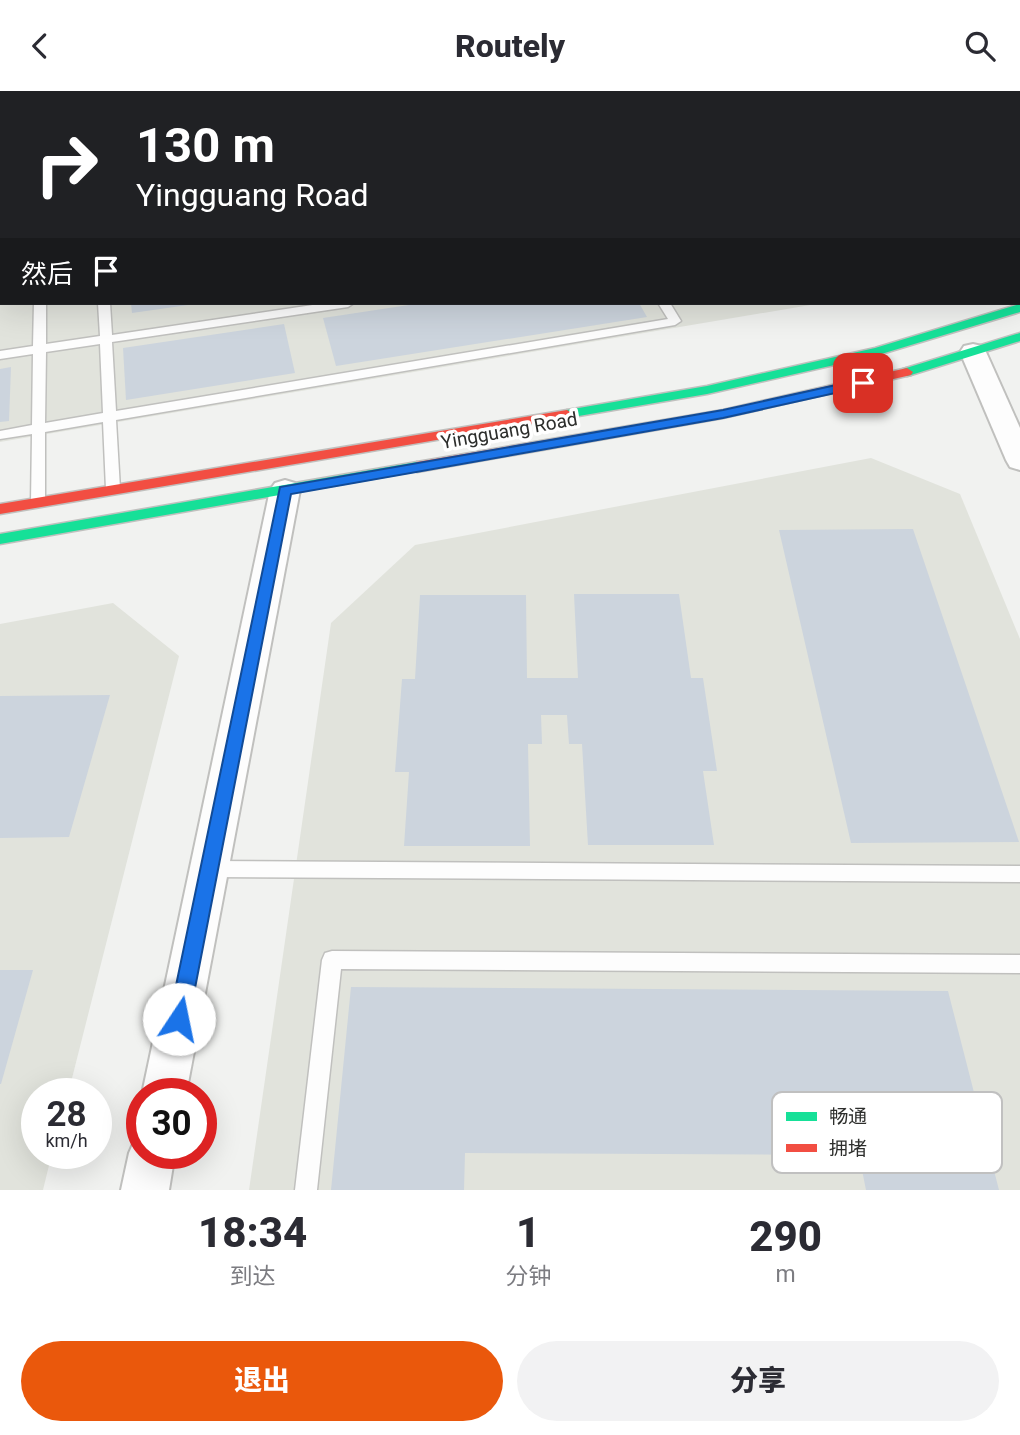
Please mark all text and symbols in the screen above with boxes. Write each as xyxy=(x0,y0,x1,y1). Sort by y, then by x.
icon: back xyxy=(21,27,59,65)
text: Routely xyxy=(455,27,565,65)
icon: search xyxy=(961,27,999,65)
text: 130 m xyxy=(136,117,275,174)
icon: right xyxy=(21,119,112,210)
text: Yingguang Road xyxy=(136,176,369,214)
icon: arrive xyxy=(87,252,125,290)
text: 然后 xyxy=(21,259,73,289)
pin xyxy=(833,353,893,413)
icon: arrive xyxy=(844,364,882,402)
street label: Yingguang Road xyxy=(439,407,579,454)
position arrow xyxy=(142,982,216,1056)
speed limit sign: 30 xyxy=(126,1078,217,1169)
legend xyxy=(772,1092,1002,1173)
text: 28 xyxy=(46,1094,87,1135)
text: 畅通 xyxy=(829,1105,867,1128)
text: km/h xyxy=(45,1130,88,1151)
text: 拥堵 xyxy=(829,1137,867,1160)
text: 18:34 xyxy=(198,1208,307,1257)
text: 1 xyxy=(516,1208,540,1257)
text: 290 xyxy=(749,1212,822,1261)
text: m xyxy=(776,1261,796,1288)
text: 到达 xyxy=(230,1263,276,1290)
text: 分钟 xyxy=(505,1263,551,1290)
button: 退出 xyxy=(21,1341,503,1421)
button: 分享 xyxy=(517,1341,999,1421)

